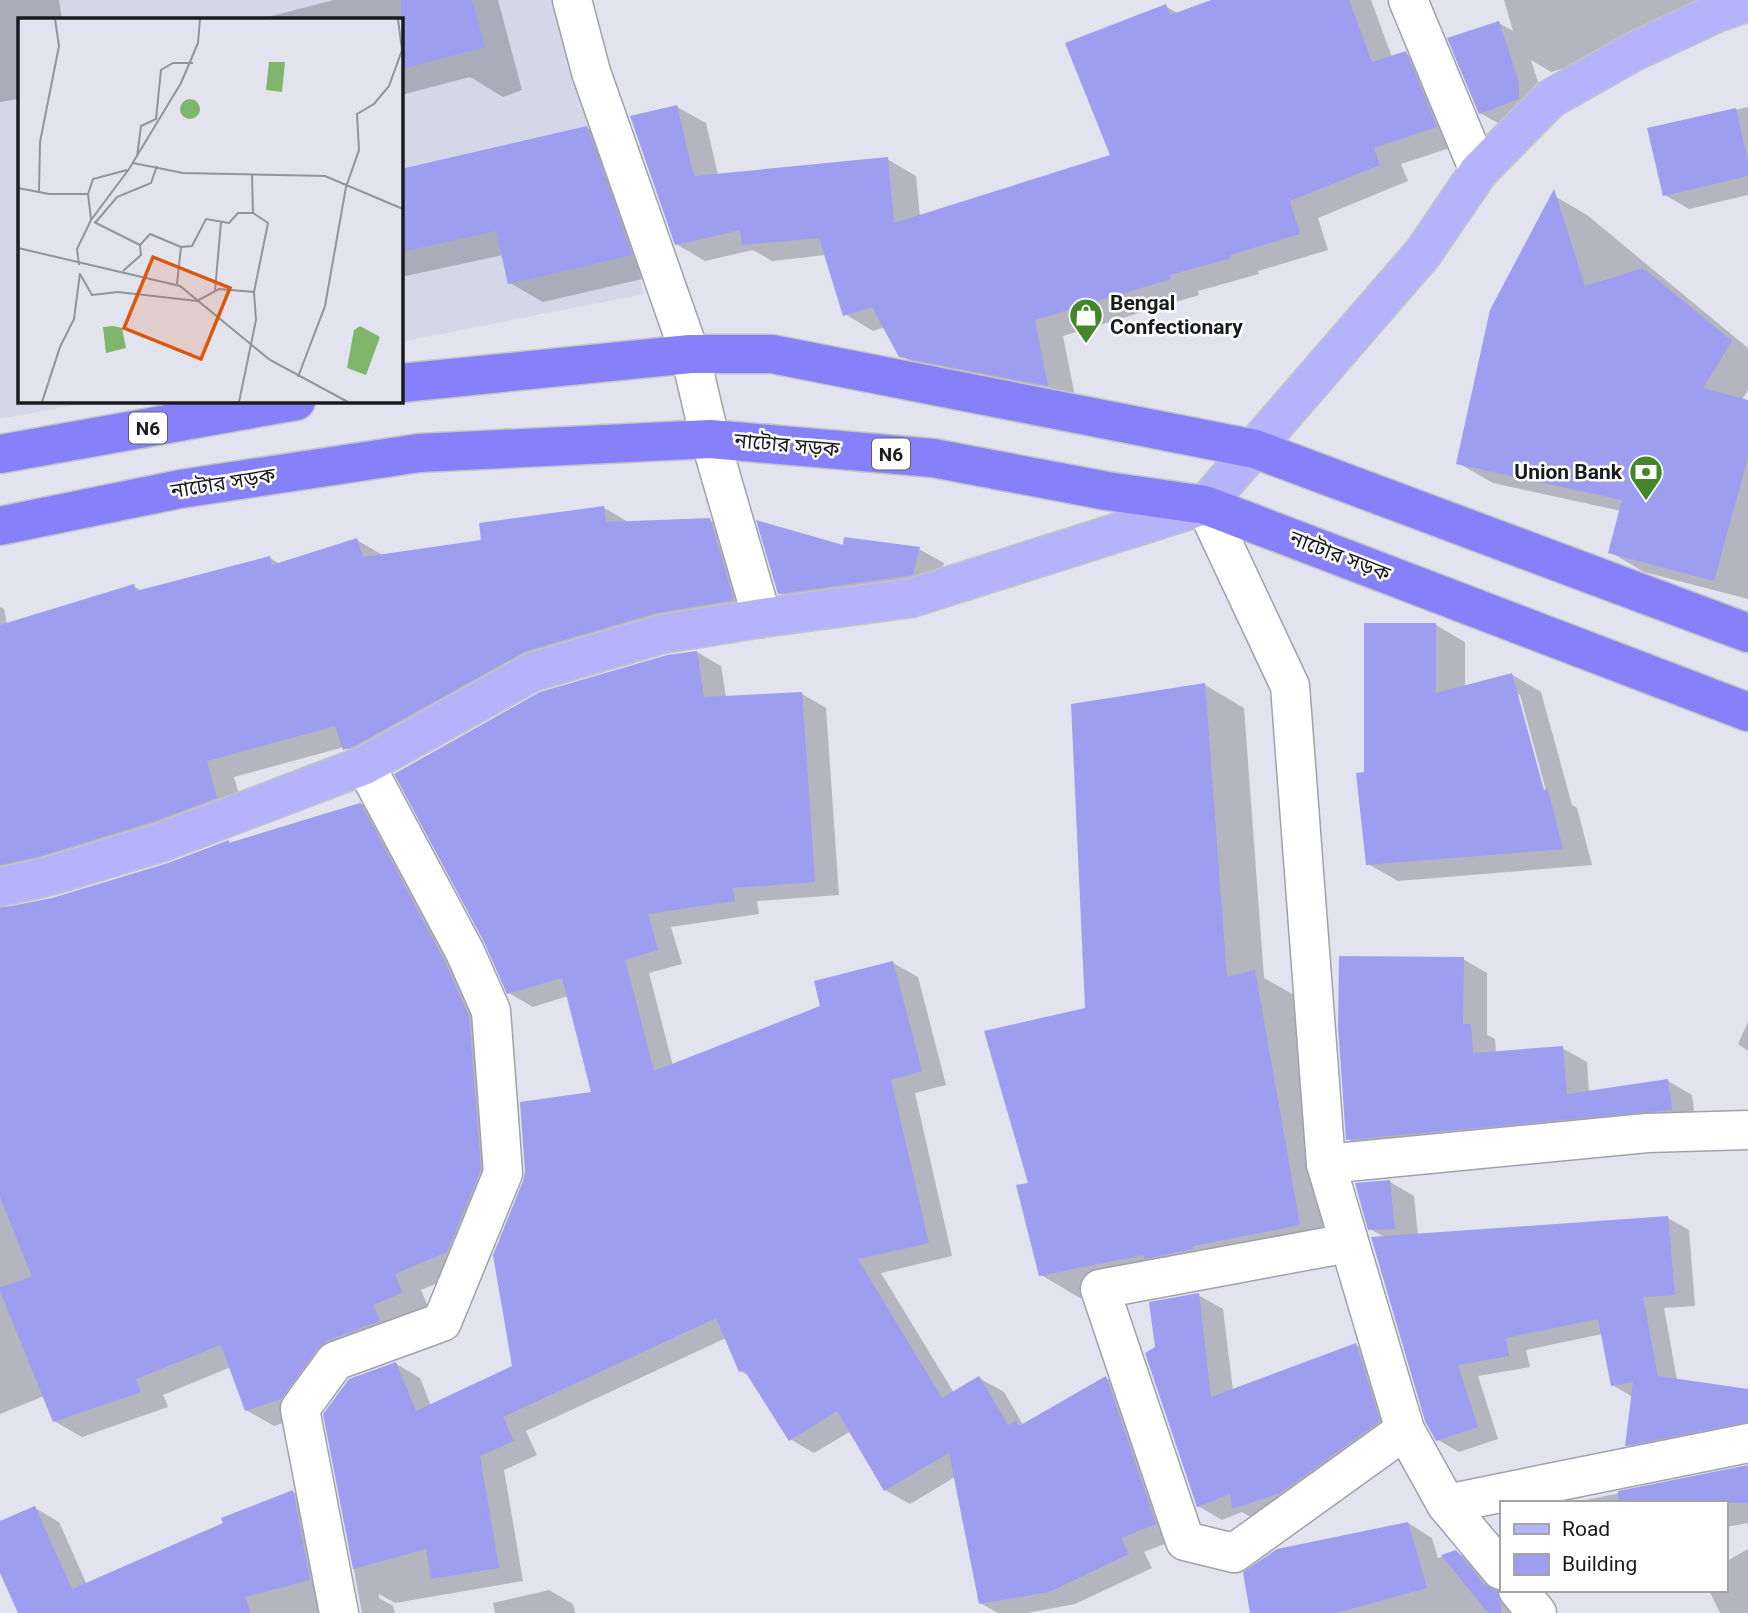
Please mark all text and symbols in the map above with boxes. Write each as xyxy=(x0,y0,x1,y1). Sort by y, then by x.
inset map xyxy=(18,18,402,402)
place label: Bengal Confectionary xyxy=(1110,291,1243,339)
shop icon: Bengal Confectionary xyxy=(1067,296,1105,345)
road number: N6 xyxy=(129,412,167,444)
street label: নাটোর সড়ক xyxy=(732,428,842,462)
road number: N6 xyxy=(872,438,910,470)
bank icon: Union Bank xyxy=(1627,453,1665,502)
place label: Union Bank xyxy=(1514,460,1623,484)
street label: নাটোর সড়ক xyxy=(168,463,278,503)
street label: নাটোর সড়ক xyxy=(1285,526,1395,586)
legend xyxy=(1500,1501,1727,1592)
text: Road xyxy=(1562,1517,1610,1541)
text: Building xyxy=(1562,1552,1637,1576)

